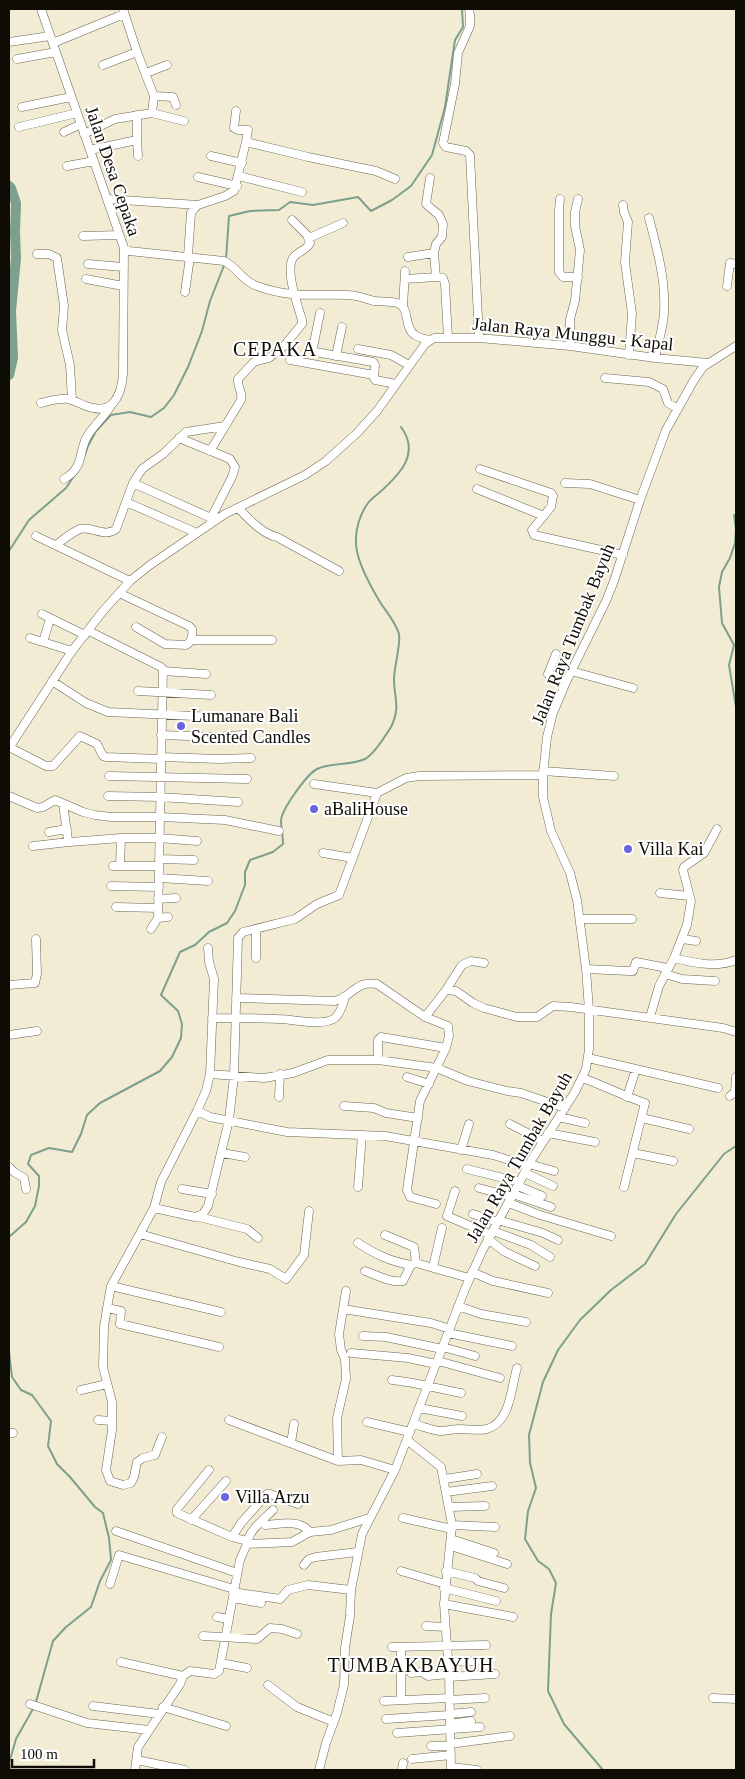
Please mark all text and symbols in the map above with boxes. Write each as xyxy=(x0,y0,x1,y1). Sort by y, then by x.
street label: Jalan Desa Cepaka xyxy=(81,103,145,239)
street label: Jalan Raya Munggu - Kapal xyxy=(472,313,674,355)
district label: CEPAKA xyxy=(233,338,317,360)
street label: Jalan Raya Tumbak Bayuh xyxy=(527,541,619,727)
place label: Lumanare Bali Scented Candles xyxy=(191,706,310,747)
marker: Lumanare Bali Scented Candles xyxy=(175,720,187,732)
place label: aBaliHouse xyxy=(324,799,408,819)
marker: aBaliHouse xyxy=(308,803,320,815)
place label: Villa Kai xyxy=(638,839,703,859)
marker: Villa Kai xyxy=(622,843,634,855)
street label: Jalan Raya Tumbak Bayuh xyxy=(462,1068,576,1246)
place label: Villa Arzu xyxy=(235,1487,309,1507)
marker: Villa Arzu xyxy=(219,1491,231,1503)
district label: TUMBAKBAYUH xyxy=(328,1654,494,1676)
scale bar xyxy=(12,1736,95,1768)
text: 100 m xyxy=(20,1746,58,1762)

